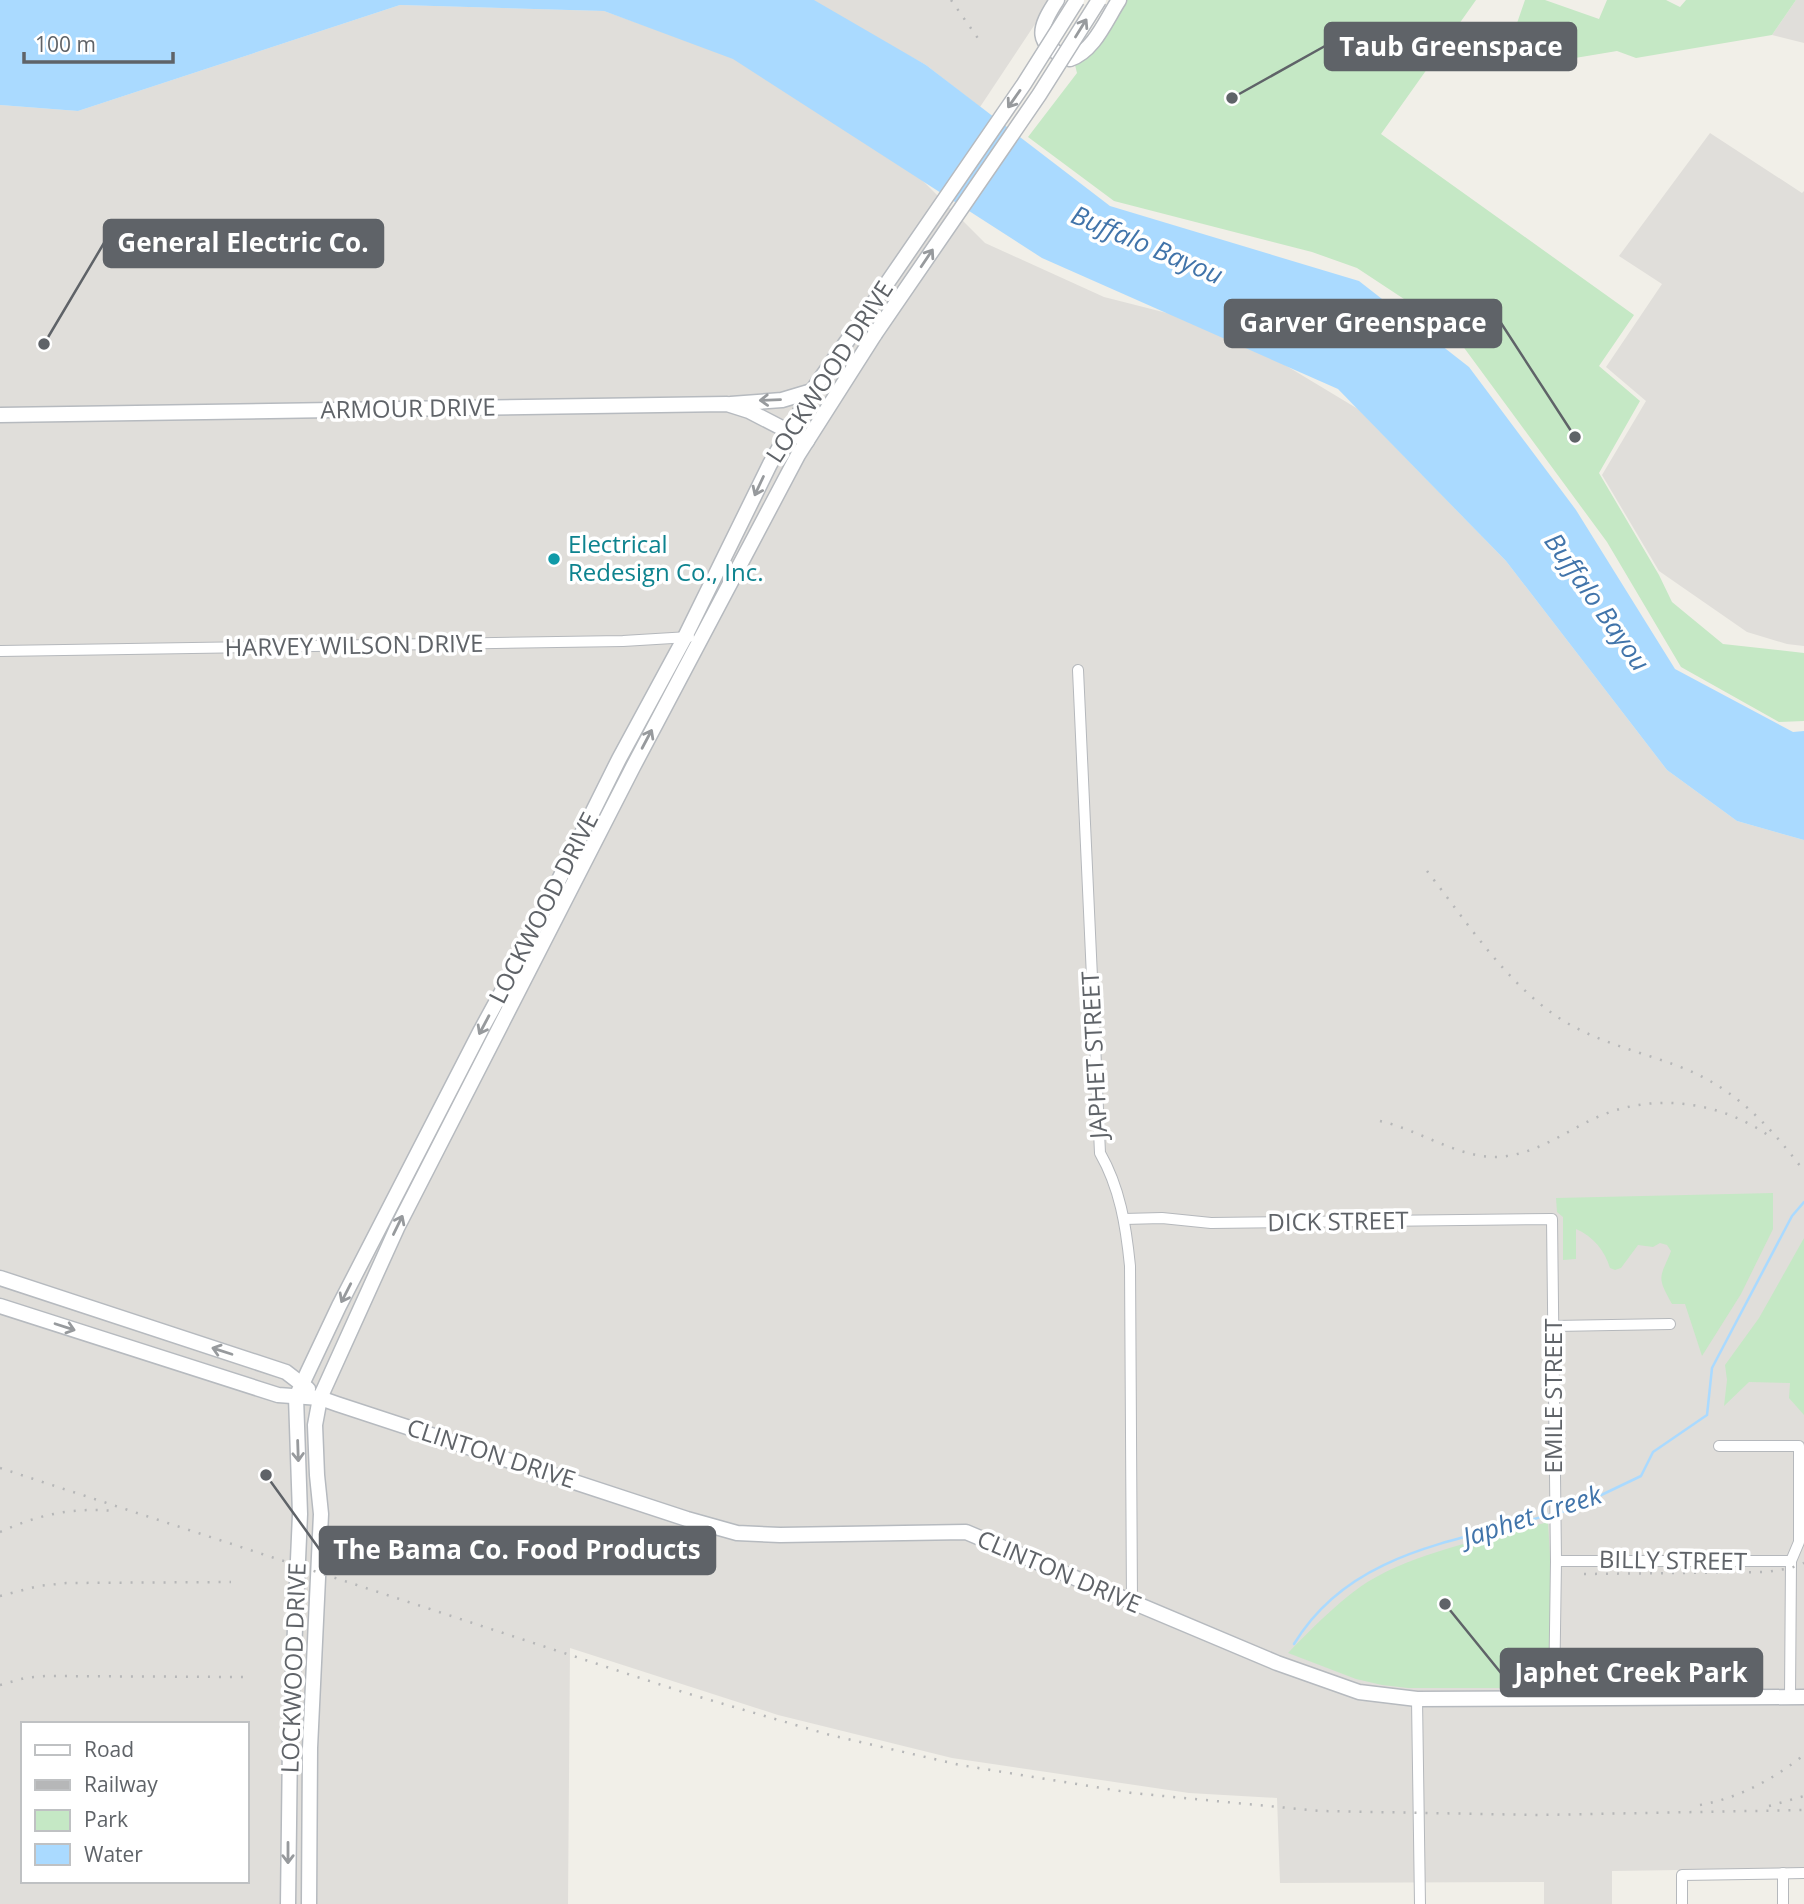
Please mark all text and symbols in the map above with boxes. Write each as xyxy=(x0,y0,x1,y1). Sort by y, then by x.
one-way arrow xyxy=(1075,19,1089,39)
scale bar xyxy=(24,21,173,65)
callout: Taub Greenspace xyxy=(1325,23,1576,70)
text: Taub Greenspace xyxy=(1339,28,1563,64)
text: 100 m xyxy=(35,30,96,58)
one-way arrow xyxy=(1007,89,1021,108)
water label: Buffalo Bayou xyxy=(1066,196,1229,292)
callout: General Electric Co. xyxy=(104,220,383,267)
text: General Electric Co. xyxy=(117,224,369,260)
one-way arrow xyxy=(920,249,934,268)
street label: LOCKWOOD DRIVE xyxy=(758,274,900,469)
callout: Garver Greenspace xyxy=(1225,300,1501,347)
text: Garver Greenspace xyxy=(1239,304,1487,340)
street label: ARMOUR DRIVE xyxy=(320,389,496,426)
one-way arrow xyxy=(759,393,782,407)
one-way arrow xyxy=(752,475,766,496)
water label: Buffalo Bayou xyxy=(1537,525,1659,678)
place label: Electrical Redesign Co., Inc. xyxy=(568,527,763,588)
marker: Electrical Redesign Co., Inc. xyxy=(546,551,562,567)
street label: HARVEY WILSON DRIVE xyxy=(224,626,484,663)
one-way arrow xyxy=(641,729,655,750)
street label: LOCKWOOD DRIVE xyxy=(480,806,605,1009)
street label: JAPHET STREET xyxy=(1073,971,1114,1142)
one-way arrow xyxy=(476,1015,490,1035)
street label: DICK STREET xyxy=(1267,1203,1409,1238)
one-way arrow xyxy=(392,1215,406,1236)
one-way arrow xyxy=(338,1282,352,1303)
street label: EMILE STREET xyxy=(1536,1319,1569,1473)
one-way arrow xyxy=(54,1321,76,1334)
one-way arrow xyxy=(211,1344,233,1356)
street label: CLINTON DRIVE xyxy=(403,1410,580,1495)
one-way arrow xyxy=(291,1440,305,1463)
water label: Japhet Creek xyxy=(1453,1475,1607,1556)
street label: CLINTON DRIVE xyxy=(973,1521,1147,1620)
callout: The Bama Co. Food Products xyxy=(320,1527,715,1574)
text: The Bama Co. Food Products xyxy=(333,1531,701,1567)
street label: BILLY STREET xyxy=(1599,1542,1747,1577)
street label: LOCKWOOD DRIVE xyxy=(272,1562,313,1774)
callout: Japhet Creek Park xyxy=(1501,1649,1762,1696)
text: Japhet Creek Park xyxy=(1512,1654,1748,1690)
legend xyxy=(21,1722,248,1883)
text: Road xyxy=(84,1735,134,1763)
text: Railway xyxy=(84,1770,158,1798)
text: Park xyxy=(84,1805,128,1833)
text: Water xyxy=(84,1840,143,1868)
one-way arrow xyxy=(281,1841,295,1864)

